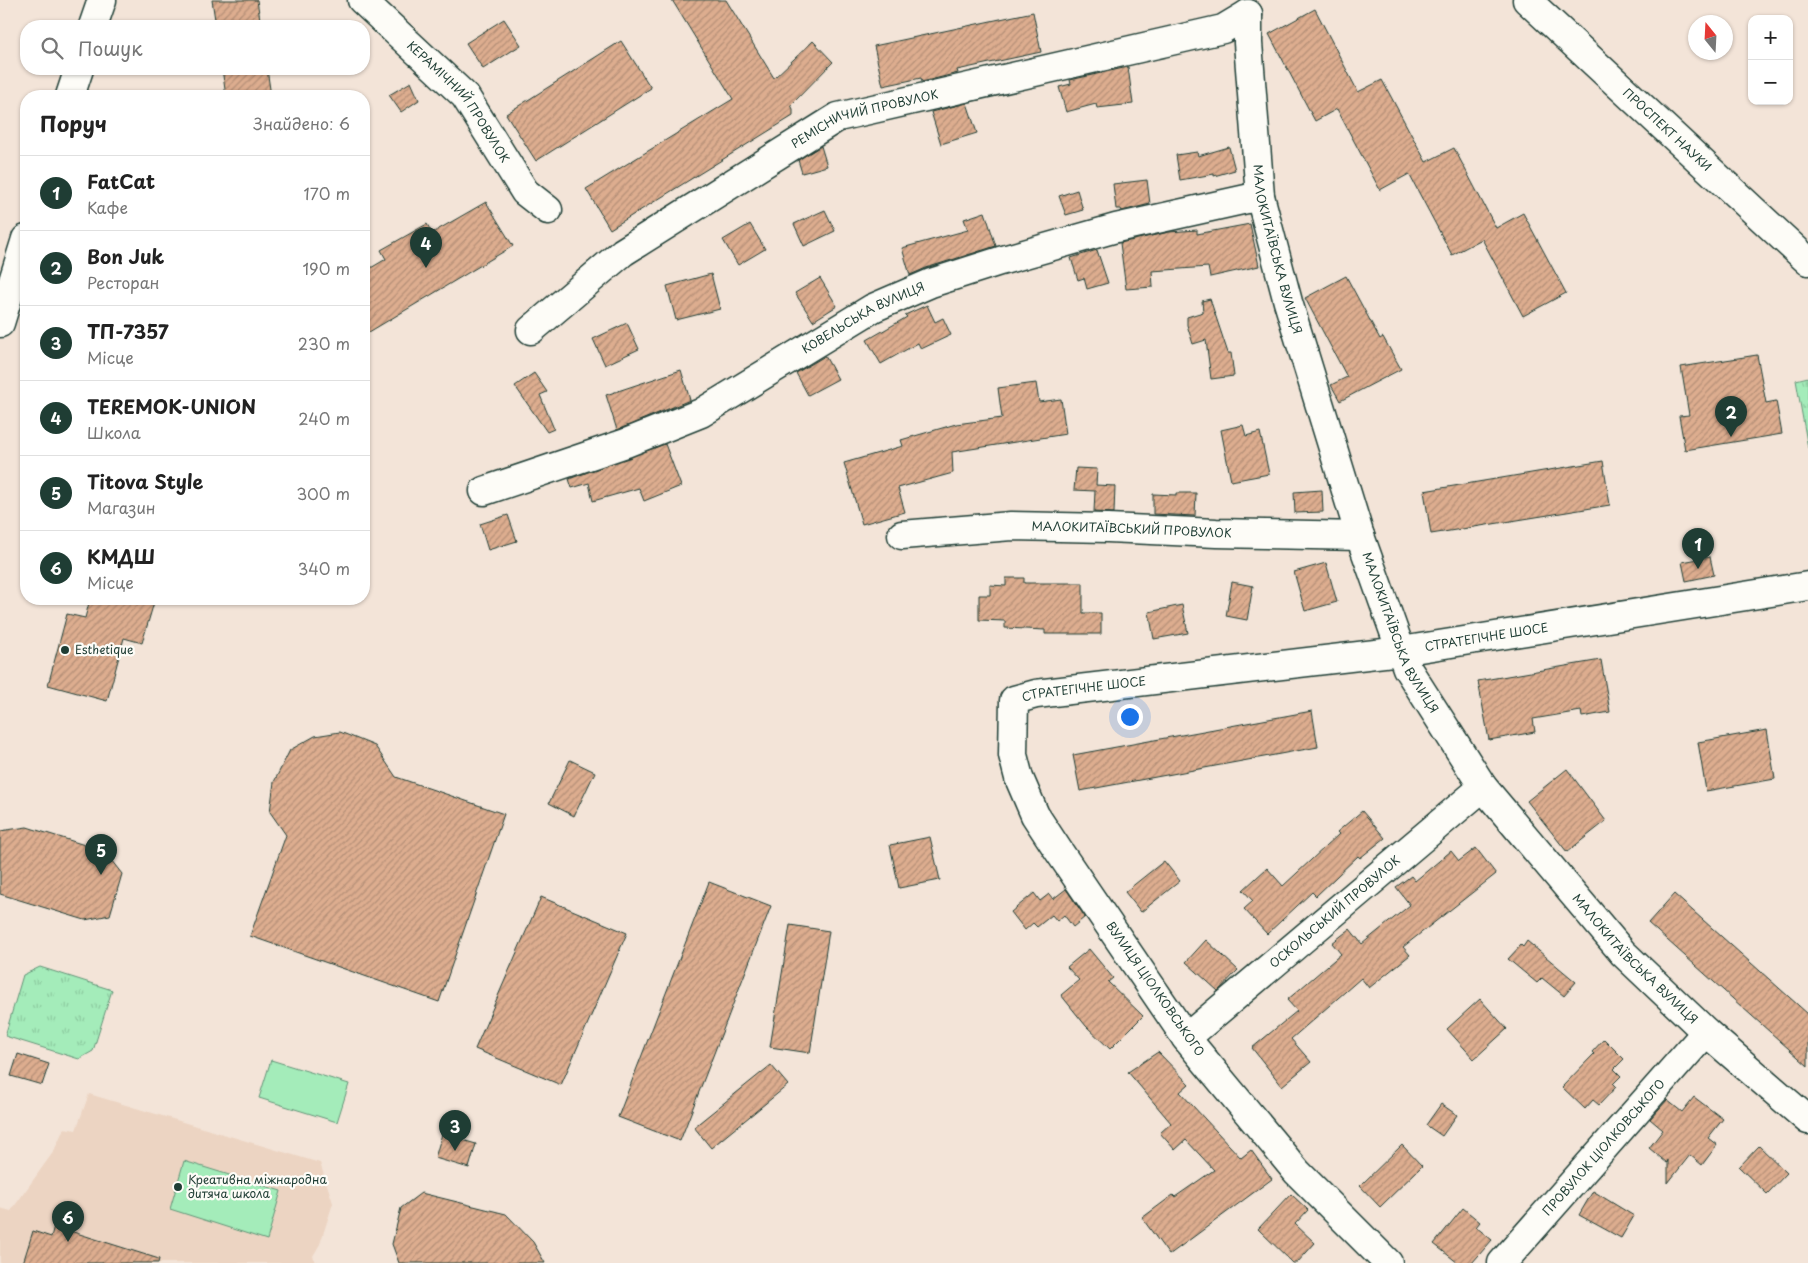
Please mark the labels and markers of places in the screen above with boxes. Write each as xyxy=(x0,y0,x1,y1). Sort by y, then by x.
pin: 4 xyxy=(410,227,442,268)
pin: 2 xyxy=(1715,396,1747,437)
pin: 1 xyxy=(1682,528,1714,569)
place label: Esthetique xyxy=(75,640,134,658)
marker: Esthetique xyxy=(59,644,71,656)
pin: 5 xyxy=(85,834,117,875)
pin: 3 xyxy=(439,1110,471,1151)
place label: Креативна міжнародна дитяча школа xyxy=(188,1170,327,1202)
marker: Креативна міжнародна дитяча школа xyxy=(172,1181,184,1193)
pin: 6 xyxy=(52,1201,84,1242)

